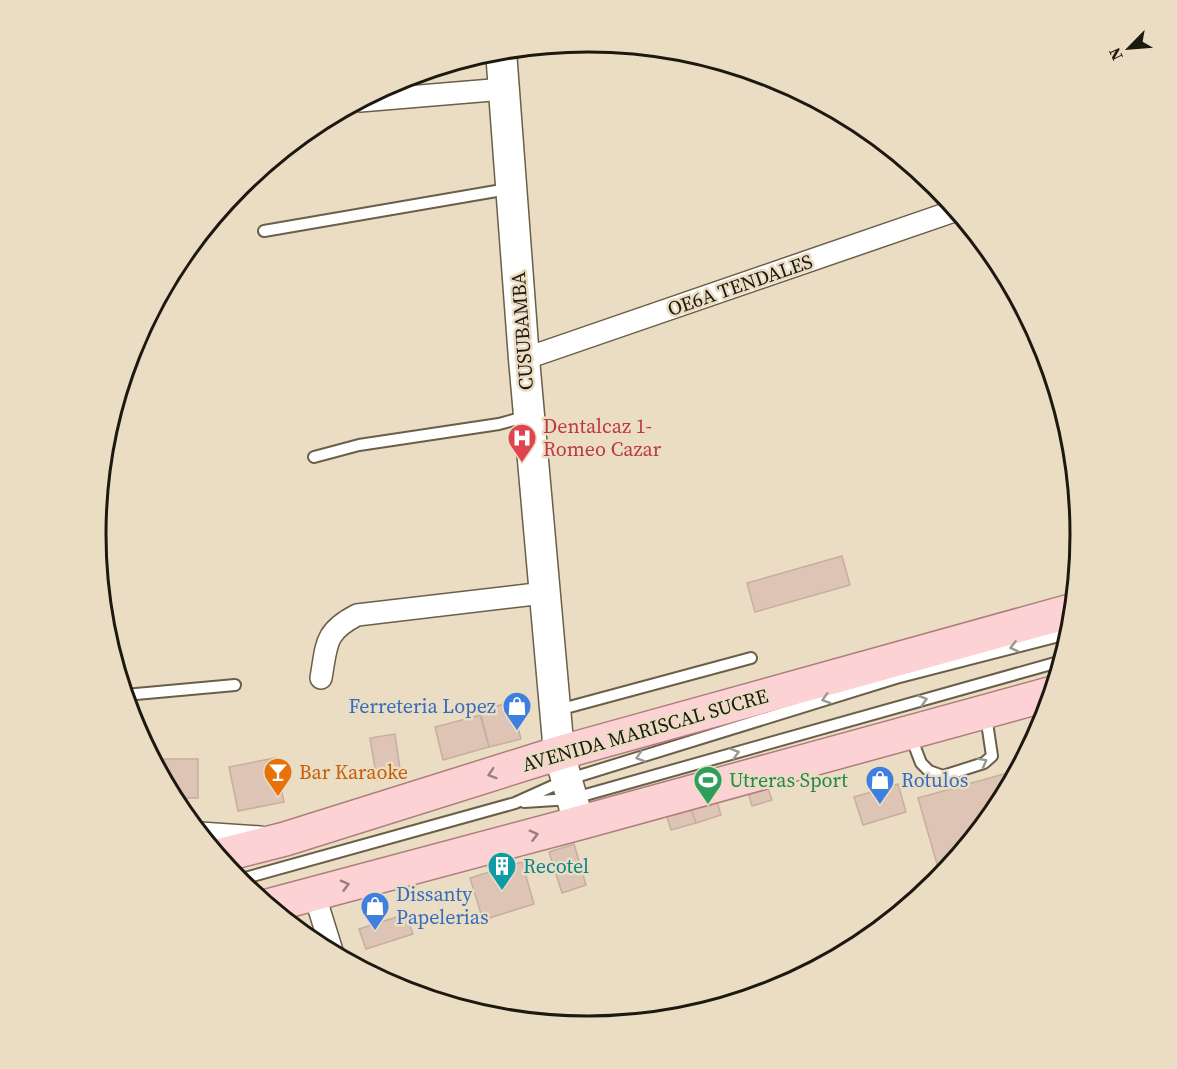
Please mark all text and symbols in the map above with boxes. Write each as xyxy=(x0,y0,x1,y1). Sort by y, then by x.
north arrow xyxy=(1099,18,1159,78)
text: N xyxy=(1103,44,1128,64)
street label: OE6A TENDALES xyxy=(664,247,816,323)
street label: CUSUBAMBA xyxy=(504,270,540,391)
place label: Dentalcaz 1- Romeo Cazar xyxy=(543,412,662,463)
hospital icon: Dentalcaz 1- Romeo Cazar xyxy=(506,422,538,464)
one-way arrow xyxy=(1009,640,1019,653)
street label: AVENIDA MARISCAL SUCRE xyxy=(519,681,771,779)
shop icon: Ferreteria Lopez xyxy=(501,690,533,732)
place label: Ferreteria Lopez xyxy=(348,692,496,720)
one-way arrow xyxy=(821,692,832,704)
one-way arrow xyxy=(917,695,928,707)
one-way arrow xyxy=(729,748,740,760)
one-way arrow xyxy=(635,750,646,762)
bar icon: Bar Karaoke xyxy=(262,756,294,798)
place label: Bar Karaoke xyxy=(299,758,408,786)
one-way arrow xyxy=(976,758,987,769)
sports icon: Utreras Sport xyxy=(692,764,724,806)
shop icon: Rotulos xyxy=(864,764,896,806)
place label: Utreras Sport xyxy=(729,766,848,794)
place label: Rotulos xyxy=(901,766,968,794)
one-way arrow xyxy=(487,767,498,779)
one-way arrow xyxy=(528,830,538,843)
building icon: Recotel xyxy=(486,850,518,892)
place label: Recotel xyxy=(523,852,589,880)
one-way arrow xyxy=(340,879,350,892)
place label: Dissanty Papelerias xyxy=(396,880,489,931)
shop icon: Dissanty Papelerias xyxy=(359,890,391,932)

